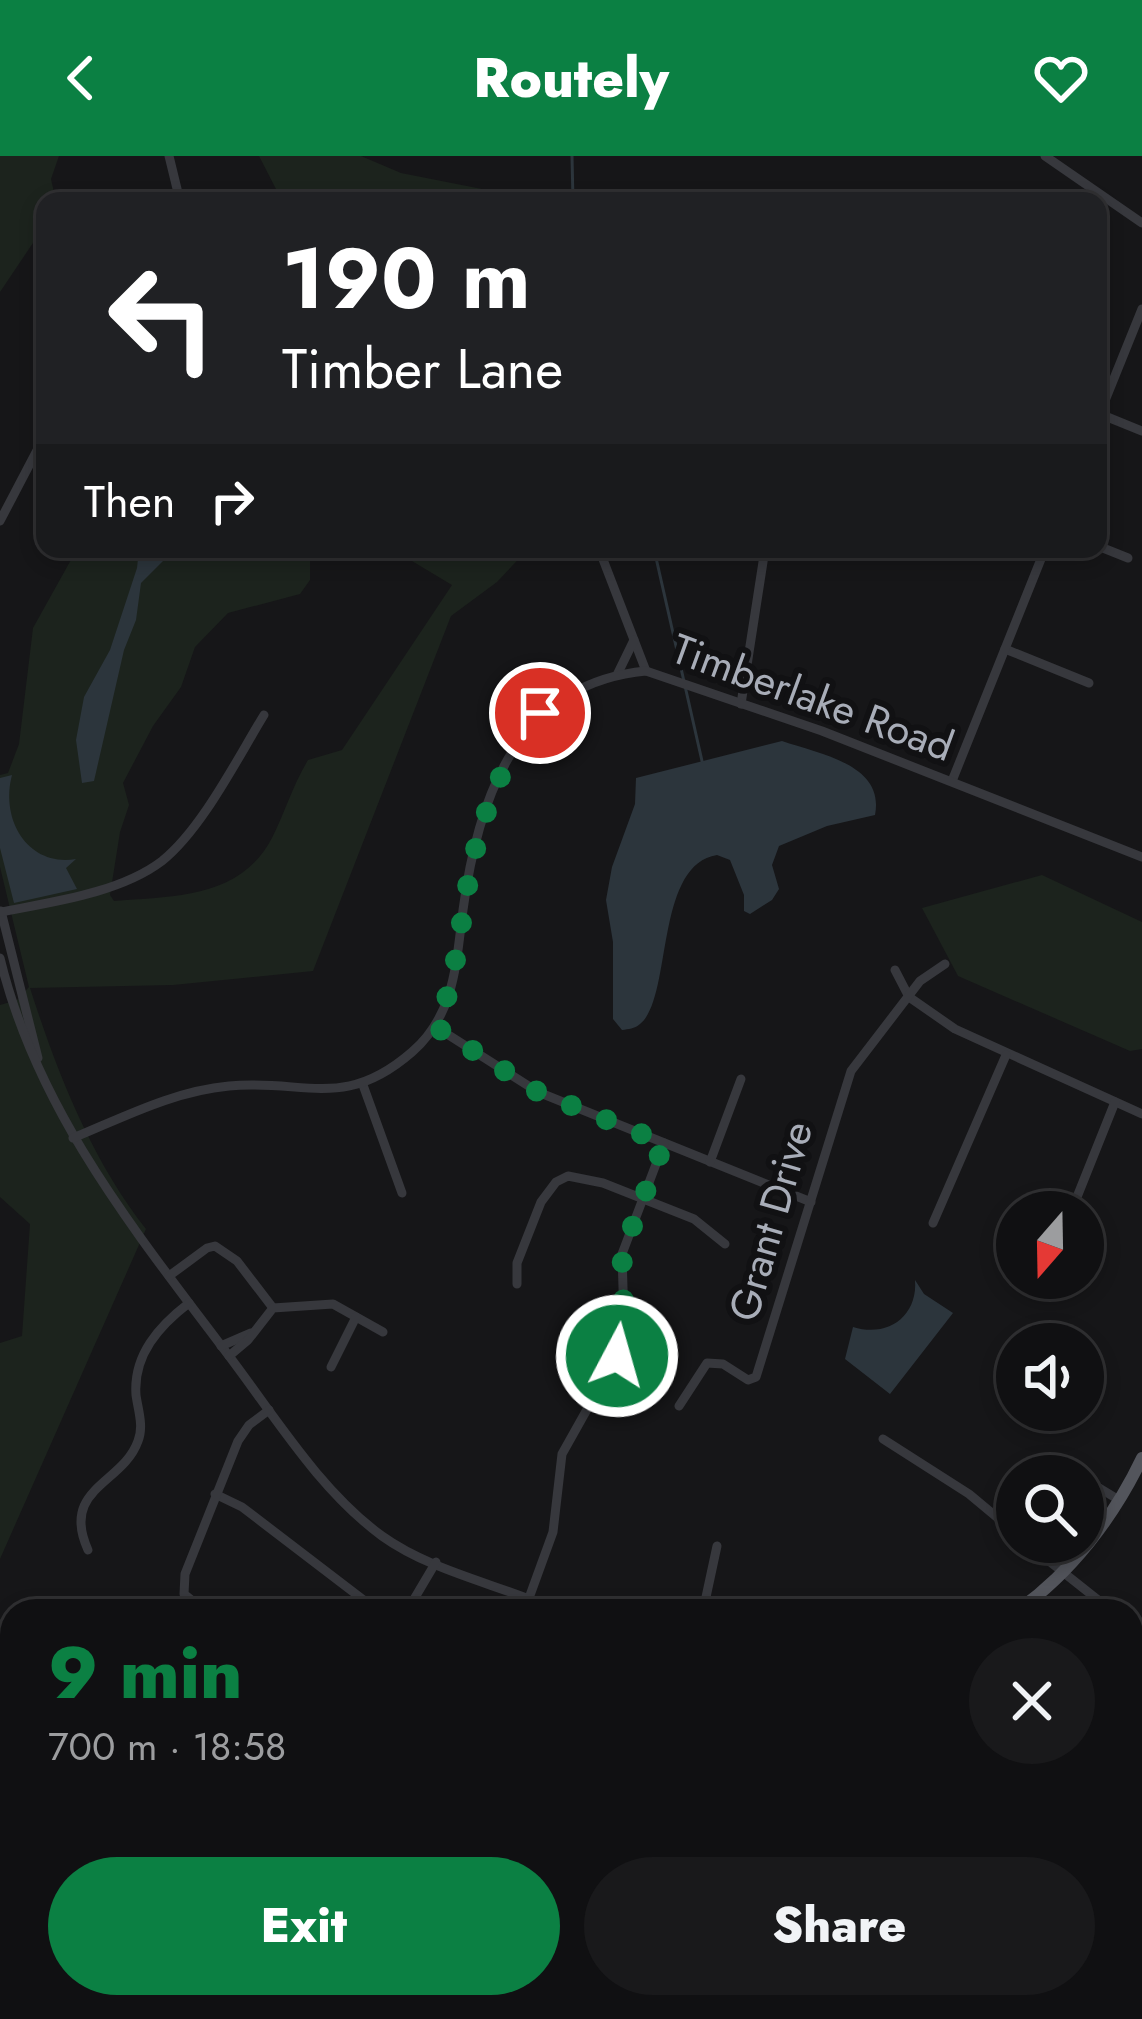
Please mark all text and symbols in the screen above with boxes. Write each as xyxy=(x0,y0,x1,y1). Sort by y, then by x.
text: Routely xyxy=(473,39,669,117)
icon: back xyxy=(48,45,114,111)
icon: heart xyxy=(1028,45,1094,111)
text: 190 m xyxy=(282,218,531,340)
icon: left xyxy=(84,240,240,396)
text: Timber Lane xyxy=(282,330,563,408)
icon: right xyxy=(199,468,265,534)
text: Then xyxy=(84,469,175,534)
street label: Timberlake Road xyxy=(663,618,962,777)
pin xyxy=(489,662,591,764)
icon: arrive xyxy=(507,680,573,746)
street label: Grant Drive xyxy=(713,1114,828,1328)
north arrow xyxy=(996,1191,1104,1299)
map controls xyxy=(996,1191,1104,1563)
position arrow xyxy=(554,1293,680,1419)
button: sound xyxy=(996,1323,1104,1431)
button: search xyxy=(996,1455,1104,1563)
text: 9 min xyxy=(48,1621,242,1725)
button: close xyxy=(969,1638,1095,1764)
text: 700 m · 18:58 xyxy=(48,1718,286,1775)
button: Exit xyxy=(48,1857,560,1995)
button: Share xyxy=(584,1857,1095,1995)

